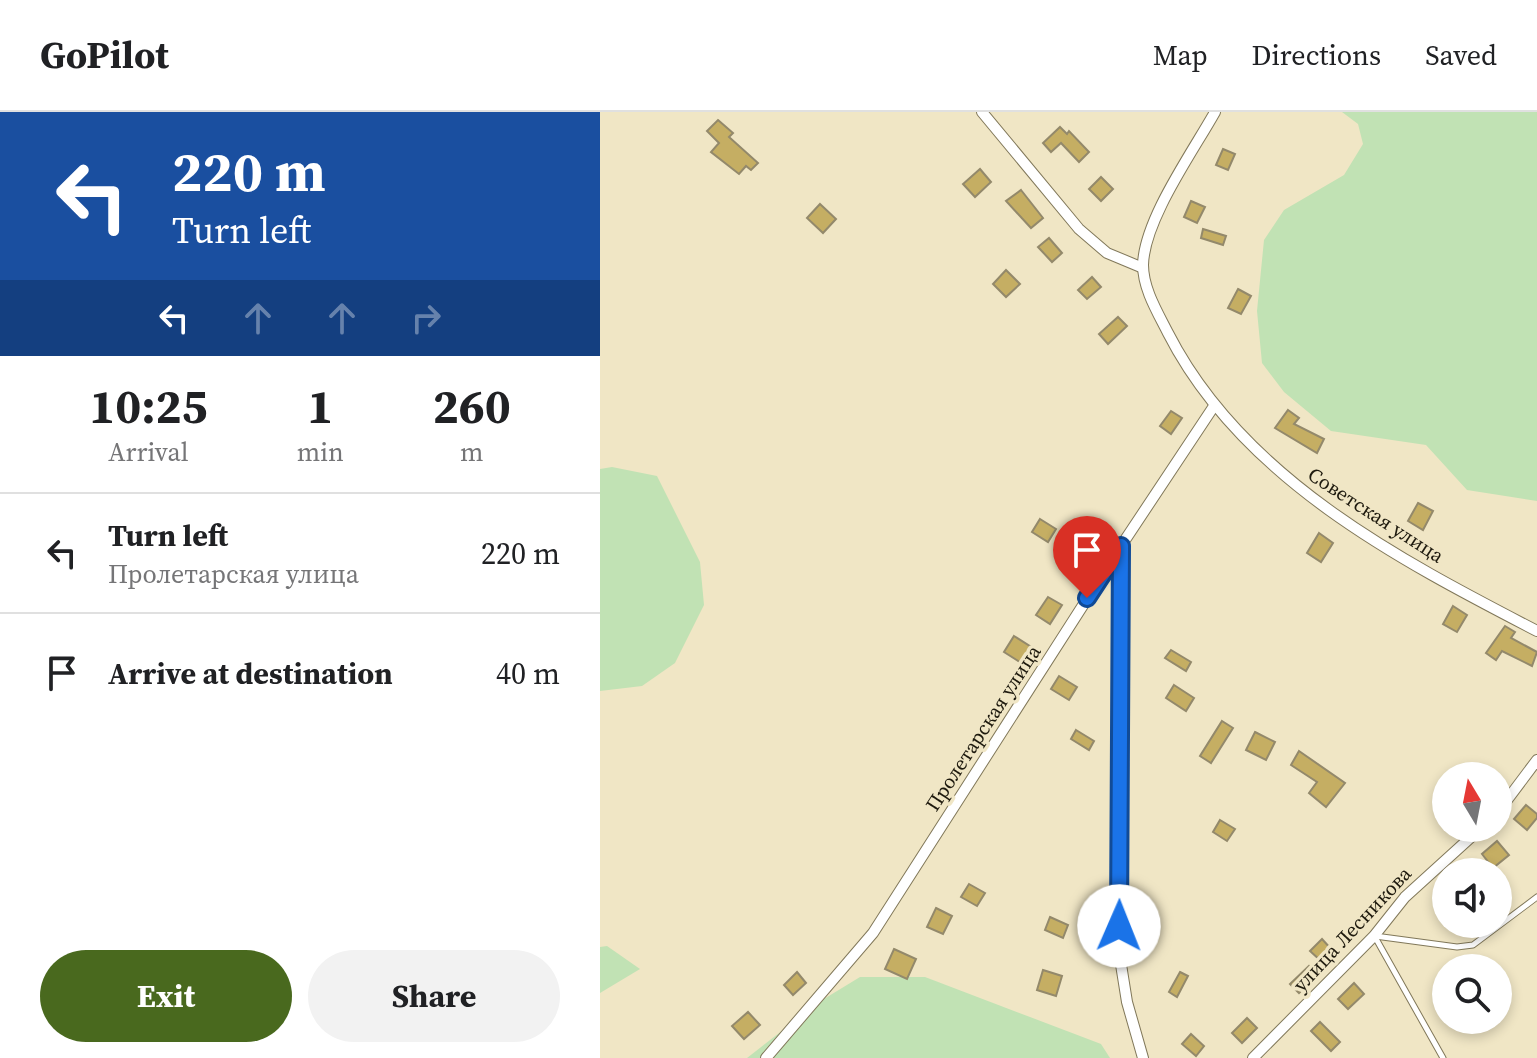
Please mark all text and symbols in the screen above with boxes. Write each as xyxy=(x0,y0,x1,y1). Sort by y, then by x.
text: GoPilot xyxy=(40,29,169,81)
text: Map xyxy=(1153,36,1208,74)
text: Directions xyxy=(1252,36,1381,74)
text: Saved xyxy=(1425,36,1497,74)
text: 220 m xyxy=(172,133,326,210)
icon: left xyxy=(40,144,144,248)
text: Turn left xyxy=(172,206,311,255)
icon: left xyxy=(152,296,196,340)
icon: ahead xyxy=(236,296,280,340)
icon: ahead xyxy=(320,296,364,340)
icon: right xyxy=(404,296,448,340)
text: 10:25 xyxy=(89,373,208,439)
text: 1 xyxy=(307,373,333,439)
text: 260 xyxy=(433,373,511,439)
text: Arrival xyxy=(108,434,189,470)
text: min xyxy=(297,434,344,470)
text: m xyxy=(460,434,484,470)
street label: Советская улица xyxy=(1303,461,1450,570)
text: Turn left xyxy=(108,515,228,556)
pin xyxy=(1053,516,1121,598)
icon: arrive xyxy=(1065,528,1109,572)
icon: left xyxy=(40,531,84,575)
text: 220 m xyxy=(481,533,560,574)
text: Пролетарская улица xyxy=(108,556,359,592)
street label: Пролетарская улица xyxy=(919,639,1048,817)
icon: arrive xyxy=(40,651,84,695)
text: Arrive at destination xyxy=(108,653,393,694)
text: 40 m xyxy=(496,653,560,694)
north arrow xyxy=(1432,762,1512,842)
map controls xyxy=(1432,762,1512,1034)
button: sound xyxy=(1432,858,1512,938)
street label: улица Лесникова xyxy=(1286,860,1418,998)
position arrow xyxy=(1077,884,1161,968)
button: Exit xyxy=(40,950,292,1042)
button: Share xyxy=(308,950,560,1042)
button: search xyxy=(1432,954,1512,1034)

